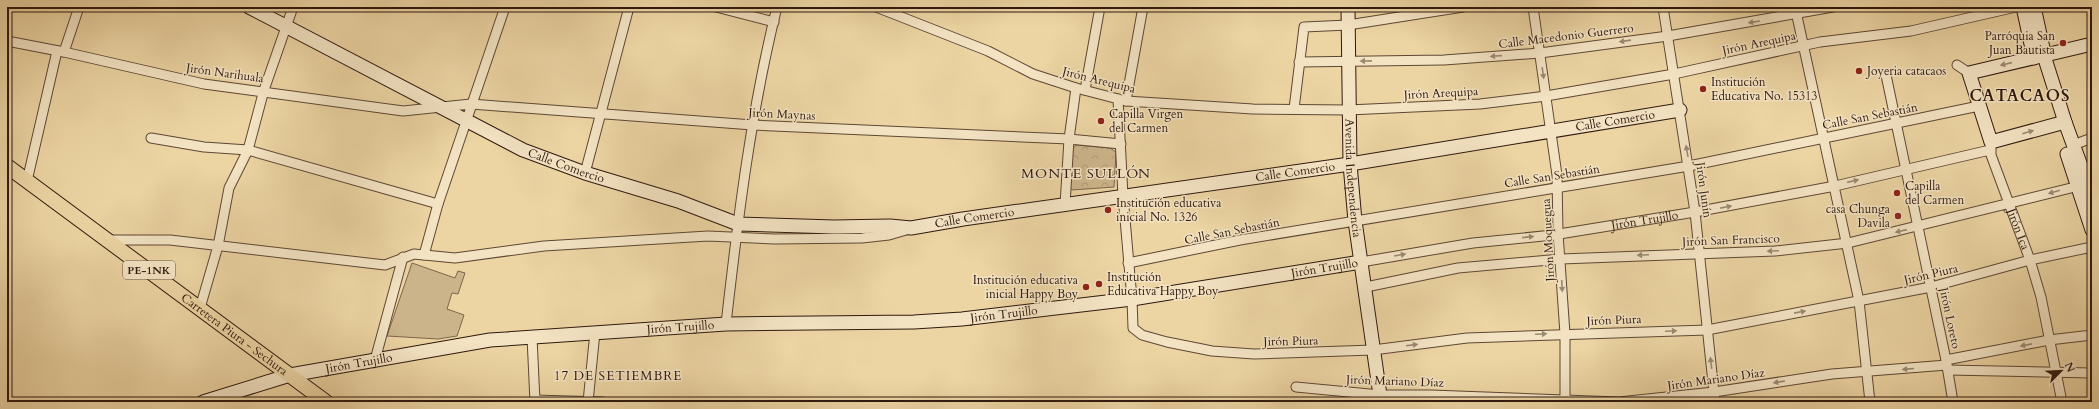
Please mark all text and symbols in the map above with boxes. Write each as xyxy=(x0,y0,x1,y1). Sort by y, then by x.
one-way arrow xyxy=(1748,19,1760,25)
street label: Calle Macedonio Guerrero xyxy=(1498,20,1635,52)
street label: Jirón Arequipa xyxy=(1719,27,1798,59)
place label: Parróquia San Juan Bautista xyxy=(1985,28,2056,58)
one-way arrow xyxy=(1619,38,1631,45)
marker: Parróquia San Juan Bautista xyxy=(2058,38,2068,48)
one-way arrow xyxy=(1490,53,1502,60)
one-way arrow xyxy=(1359,58,1372,64)
street label: Jirón Narihuala xyxy=(183,59,266,86)
one-way arrow xyxy=(2000,62,2013,68)
street label: Jirón Arequipa xyxy=(1059,63,1138,97)
place label: Joyeria catacaos xyxy=(1865,63,1946,79)
marker: Joyeria catacaos xyxy=(1854,66,1864,76)
one-way arrow xyxy=(1540,67,1546,79)
place label: Institución Educativa No. 15313 xyxy=(1711,74,1817,104)
street label: Jirón Arequipa xyxy=(1401,83,1480,103)
marker: Institución Educativa No. 15313 xyxy=(1698,84,1708,94)
district label: CATACAOS xyxy=(1969,85,2071,107)
street label: Calle San Sebastián xyxy=(1821,99,1919,133)
street label: Jirón Maynas xyxy=(746,104,816,124)
place label: Capilla Virgen del Carmen xyxy=(1109,106,1183,136)
street label: Calle Comercio xyxy=(1574,106,1656,135)
marker: Capilla Virgen del Carmen xyxy=(1096,116,1106,126)
street label: Avenida Independencia xyxy=(1341,118,1365,239)
one-way arrow xyxy=(2022,129,2034,135)
street label: Calle Comercio xyxy=(526,145,607,187)
one-way arrow xyxy=(1683,145,1689,157)
street label: Calle Comercio xyxy=(1254,158,1336,185)
street label: Jirón Junín xyxy=(1692,159,1716,219)
street label: Calle San Sebastián xyxy=(1503,161,1601,191)
district label: MONTE SULLÓN xyxy=(1021,164,1151,183)
one-way arrow xyxy=(1847,178,1859,184)
place label: Capilla del Carmen xyxy=(1905,178,1964,208)
marker: Capilla del Carmen xyxy=(1892,188,1902,198)
one-way arrow xyxy=(2048,189,2060,195)
place label: Institución educativa inicial No. 1326 xyxy=(1116,195,1222,225)
street label: Jirón Moquegua xyxy=(1538,197,1558,284)
place label: casa Chunga Davila xyxy=(1826,201,1891,231)
one-way arrow xyxy=(1720,203,1732,209)
street label: Calle Comercio xyxy=(933,204,1016,232)
street label: Jirón Ica xyxy=(2003,204,2034,253)
marker: Institución educativa inicial No. 1326 xyxy=(1103,205,1113,215)
street label: Jirón Trujillo xyxy=(1608,207,1680,234)
marker: casa Chunga Davila xyxy=(1893,211,1903,221)
street label: Calle San Sebastián xyxy=(1183,214,1281,248)
one-way arrow xyxy=(1895,229,1907,235)
street label: Jirón San Francisco xyxy=(1680,230,1781,250)
one-way arrow xyxy=(1522,234,1534,241)
one-way arrow xyxy=(1767,247,1779,254)
one-way arrow xyxy=(1393,252,1406,258)
one-way arrow xyxy=(1637,252,1649,259)
street label: Jirón Trujillo xyxy=(1288,255,1360,281)
street label: Jirón Piura xyxy=(1900,260,1960,288)
road number: PE-1NK xyxy=(123,261,175,279)
place label: Institución Educativa Happy Boy xyxy=(1107,269,1219,299)
place label: Institución educativa inicial Happy Boy xyxy=(973,272,1079,302)
marker: Institución Educativa Happy Boy xyxy=(1094,279,1104,289)
one-way arrow xyxy=(1559,280,1566,292)
marker: Institución educativa inicial Happy Boy xyxy=(1081,282,1091,292)
street label: Jirón Loreto xyxy=(1935,284,1964,351)
street label: Carretera Piura - Sechura xyxy=(178,290,292,380)
street label: Jirón Trujillo xyxy=(967,302,1039,326)
one-way arrow xyxy=(1794,309,1806,315)
street label: Jirón Piura xyxy=(1584,311,1643,329)
street label: Jirón Trujillo xyxy=(644,317,715,337)
one-way arrow xyxy=(1665,327,1677,334)
one-way arrow xyxy=(1535,331,1547,338)
street label: Jirón Piura xyxy=(1261,333,1319,350)
one-way arrow xyxy=(1406,342,1418,348)
one-way arrow xyxy=(2020,342,2032,348)
street label: Jirón Trujillo xyxy=(322,349,394,377)
north arrow xyxy=(2041,351,2081,391)
one-way arrow xyxy=(1708,357,1714,369)
text: N xyxy=(2061,360,2079,375)
street label: Jirón Mariano Díaz xyxy=(1664,364,1766,394)
one-way arrow xyxy=(1902,365,1914,372)
district label: 17 DE SETIEMBRE xyxy=(554,367,682,385)
street label: Jirón Mariano Díaz xyxy=(1344,371,1445,391)
one-way arrow xyxy=(1773,379,1785,385)

